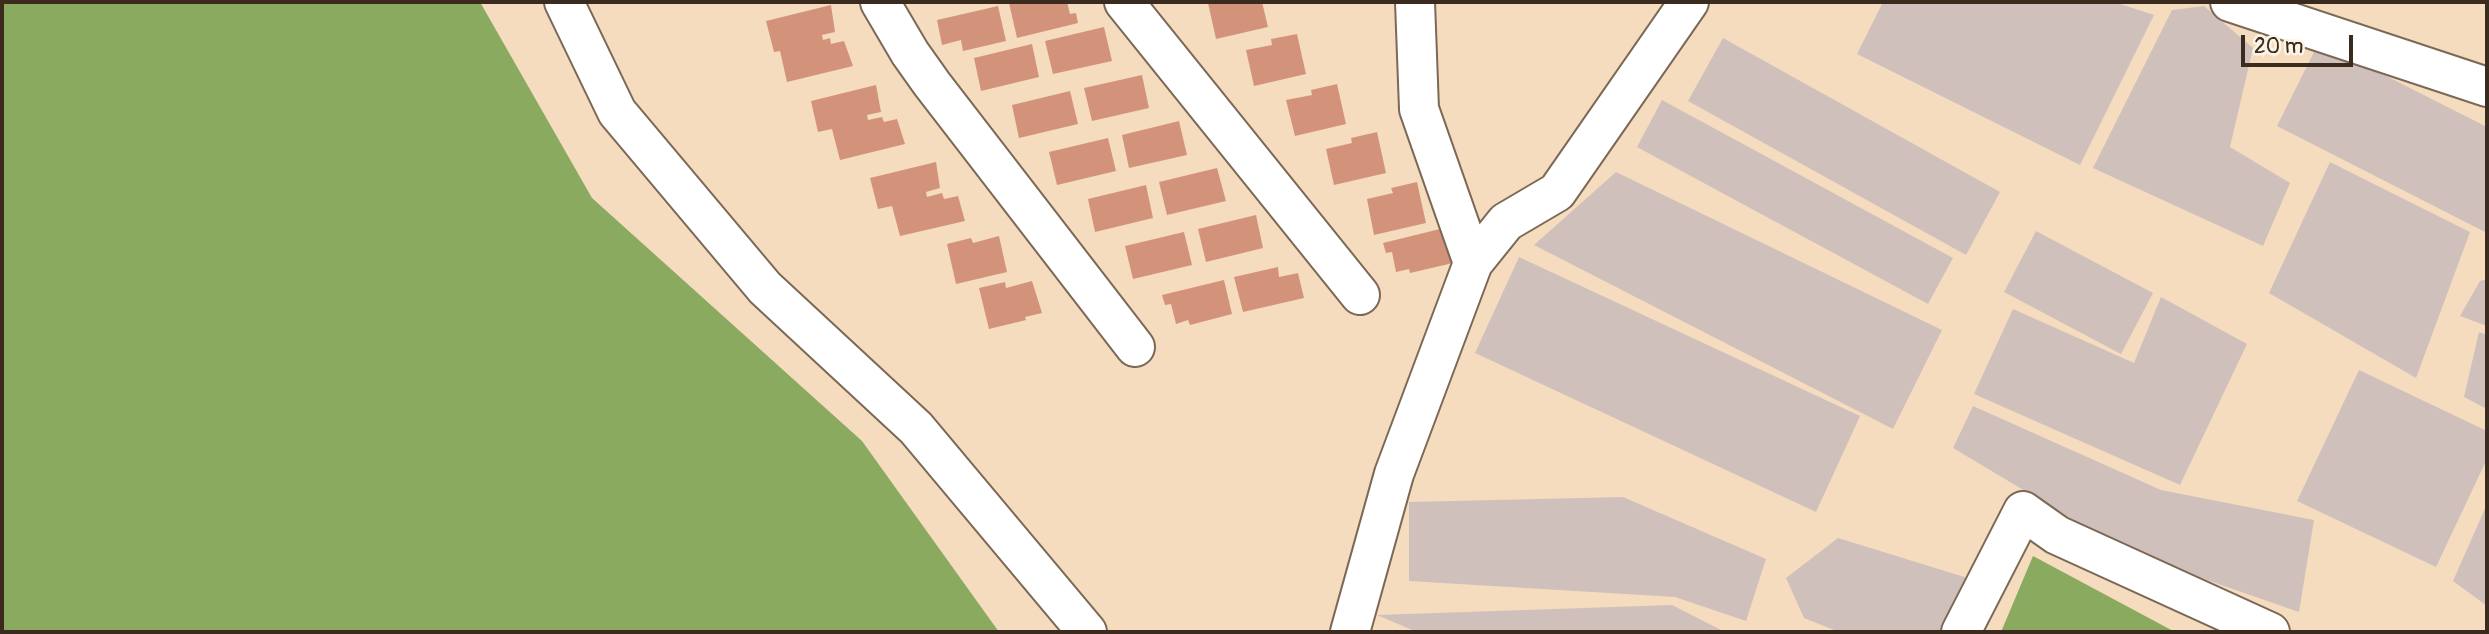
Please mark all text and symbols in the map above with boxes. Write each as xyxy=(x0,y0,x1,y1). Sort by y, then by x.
scale bar xyxy=(2244,21,2356,65)
text: 20 m xyxy=(2254,33,2303,60)

